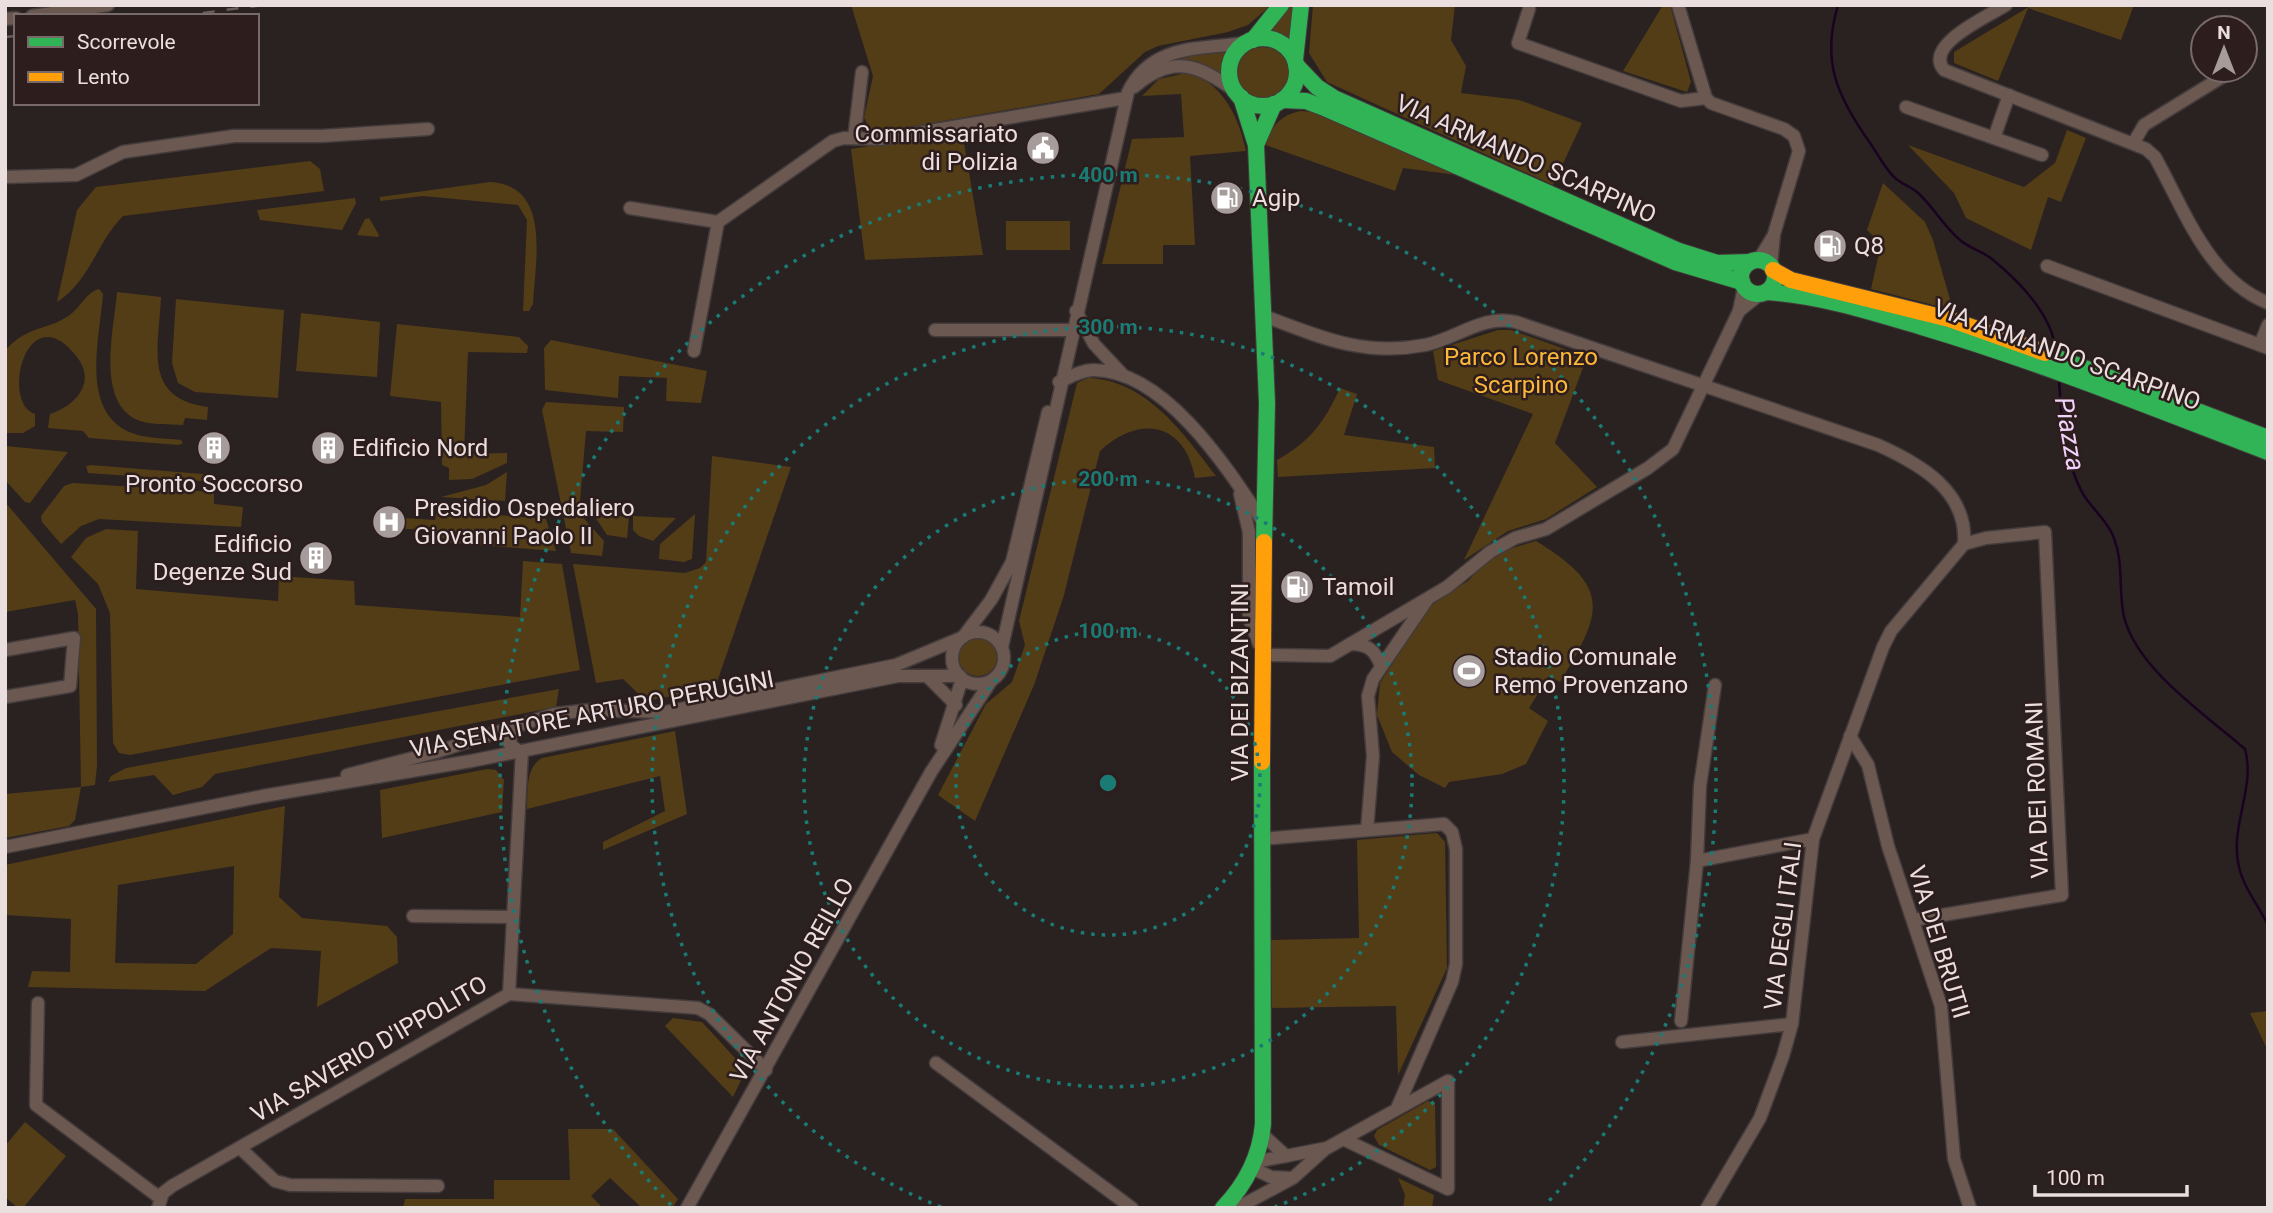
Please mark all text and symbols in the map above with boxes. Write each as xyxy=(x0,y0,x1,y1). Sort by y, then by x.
legend xyxy=(14,14,259,105)
north arrow xyxy=(2189,14,2259,84)
text: N xyxy=(2217,21,2231,44)
text: Scorrevole xyxy=(77,30,176,54)
text: Lento xyxy=(77,65,130,89)
street label: VIA ARMANDO SCARPINO xyxy=(1392,89,1660,229)
place label: Commissariato di Polizia xyxy=(855,120,1018,176)
public building icon: Commissariato di Polizia xyxy=(1024,129,1062,167)
text: 400 m xyxy=(1078,163,1138,187)
fuel station icon: Agip xyxy=(1208,179,1246,217)
place label: Agip xyxy=(1252,184,1300,212)
fuel station icon: Q8 xyxy=(1811,227,1849,265)
place label: Q8 xyxy=(1854,232,1884,260)
street label: VIA ARMANDO SCARPINO xyxy=(1930,294,2204,416)
text: 300 m xyxy=(1078,315,1138,339)
park label: Parco Lorenzo Scarpino xyxy=(1444,343,1598,399)
water label: Piazza xyxy=(2049,395,2091,473)
building icon: Pronto Soccorso xyxy=(195,429,233,467)
building icon: Edificio Nord xyxy=(309,429,347,467)
place label: Edificio Nord xyxy=(352,434,488,462)
text: 200 m xyxy=(1078,467,1138,491)
place label: Pronto Soccorso xyxy=(125,470,303,498)
place label: Presidio Ospedaliero Giovanni Paolo II xyxy=(414,494,635,550)
hospital icon: Presidio Ospedaliero Giovanni Paolo II xyxy=(370,503,408,541)
place label: Edificio Degenze Sud xyxy=(153,530,292,586)
building icon: Edificio Degenze Sud xyxy=(297,539,335,577)
fuel station icon: Tamoil xyxy=(1278,568,1316,606)
place label: Tamoil xyxy=(1322,573,1394,601)
street label: VIA DEI BIZANTINI xyxy=(1226,583,1254,781)
text: 100 m xyxy=(1078,619,1138,643)
place label: Stadio Comunale Remo Provenzano xyxy=(1494,643,1688,699)
sports icon: Stadio Comunale Remo Provenzano xyxy=(1450,652,1488,690)
street label: VIA SENATORE ARTURO PERUGINI xyxy=(408,665,776,763)
street label: VIA DEI ROMANI xyxy=(2020,701,2054,879)
centre of rings xyxy=(1096,771,1120,795)
street label: VIA DEGLI ITALI xyxy=(1759,840,1807,1012)
street label: VIA DEI BRUTII xyxy=(1902,862,1976,1022)
street label: VIA ANTONIO REILLO xyxy=(724,873,860,1087)
street label: VIA SAVERIO D'IPPOLITO xyxy=(246,970,492,1128)
scale bar xyxy=(2035,1154,2187,1198)
text: 100 m xyxy=(2046,1166,2105,1190)

